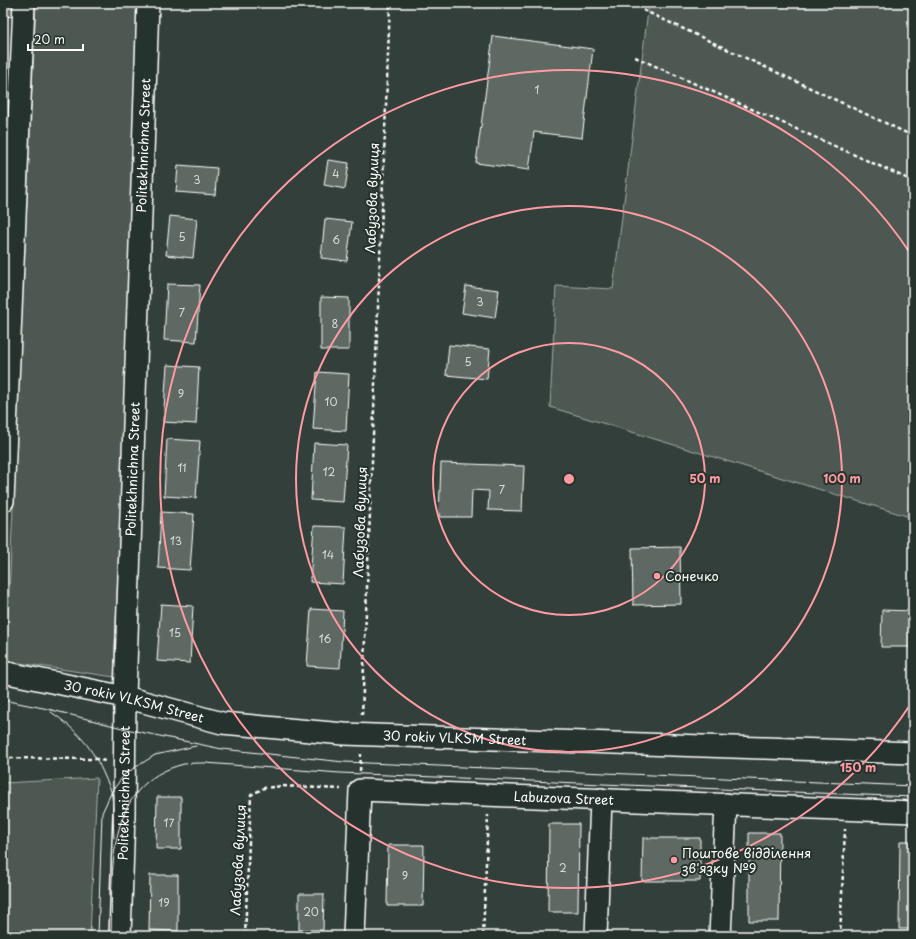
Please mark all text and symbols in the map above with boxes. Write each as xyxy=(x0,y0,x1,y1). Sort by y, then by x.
scale bar xyxy=(28,26,83,52)
text: 20 m xyxy=(34,30,65,48)
street label: Politekhnichna Street xyxy=(131,78,155,213)
house number: 1 xyxy=(535,81,540,98)
street label: Лабузова вулиця xyxy=(360,142,383,254)
house number: 4 xyxy=(332,165,340,182)
house number: 3 xyxy=(193,171,201,188)
house number: 5 xyxy=(178,228,186,245)
house number: 6 xyxy=(332,231,340,248)
house number: 3 xyxy=(476,293,484,310)
house number: 7 xyxy=(179,304,185,321)
house number: 8 xyxy=(332,315,339,332)
house number: 5 xyxy=(464,353,472,370)
house number: 9 xyxy=(178,385,184,402)
house number: 10 xyxy=(325,393,337,410)
street label: Politekhnichna Street xyxy=(120,402,144,537)
house number: 11 xyxy=(177,459,187,476)
house number: 12 xyxy=(323,463,336,480)
street label: Лабузова вулиця xyxy=(348,466,371,578)
text: 50 m xyxy=(689,469,721,487)
text: 100 m xyxy=(823,469,861,487)
centre of rings xyxy=(562,472,576,486)
house number: 7 xyxy=(499,481,505,498)
house number: 13 xyxy=(170,532,182,549)
house number: 14 xyxy=(322,546,334,563)
place label: Сонечко xyxy=(665,566,719,585)
marker: Сонечко xyxy=(652,571,662,581)
house number: 15 xyxy=(169,624,181,641)
house number: 16 xyxy=(319,630,332,647)
street label: 30 rokiv VLKSM Street xyxy=(62,675,206,727)
street label: 30 rokiv VLKSM Street xyxy=(382,725,527,749)
street label: Politekhnichna Street xyxy=(112,726,134,860)
text: 150 m xyxy=(840,758,876,776)
street label: Labuzova Street xyxy=(513,786,614,809)
street label: Лабузова вулиця xyxy=(225,804,250,916)
house number: 17 xyxy=(164,814,175,831)
place label: Поштове відділення зв'язку №9 xyxy=(681,843,811,877)
marker: Поштове відділення зв'язку №9 xyxy=(669,855,679,865)
house number: 2 xyxy=(559,859,567,876)
house number: 9 xyxy=(402,867,408,884)
house number: 19 xyxy=(158,894,170,911)
house number: 20 xyxy=(303,903,319,920)

